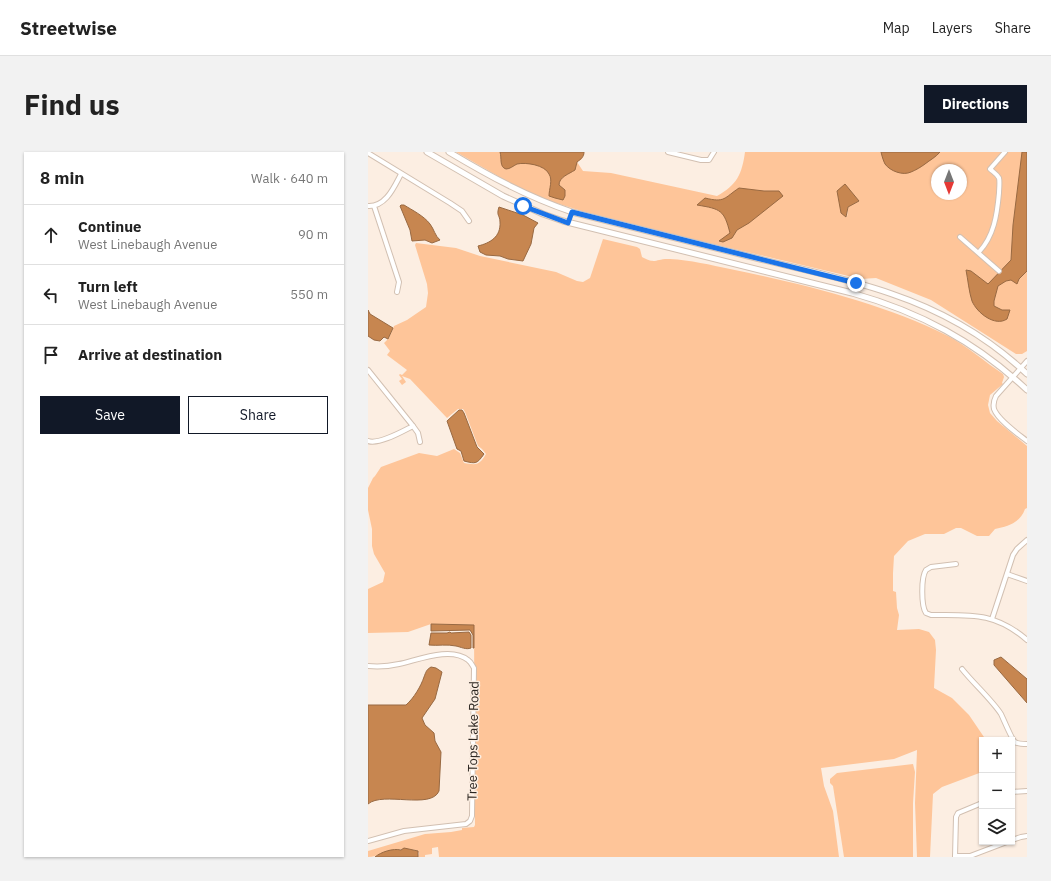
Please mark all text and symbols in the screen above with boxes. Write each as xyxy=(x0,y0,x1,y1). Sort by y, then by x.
text: Streetwise xyxy=(20,16,117,40)
text: Map xyxy=(883,19,910,37)
text: Layers xyxy=(932,19,973,37)
text: Share xyxy=(995,19,1031,37)
button: Directions xyxy=(924,85,1027,123)
text: Find us xyxy=(24,86,120,123)
north arrow xyxy=(931,164,967,200)
text: 8 min xyxy=(40,167,84,189)
text: Walk · 640 m xyxy=(251,170,328,187)
route start xyxy=(514,197,532,215)
text: Continue xyxy=(78,217,142,236)
icon: ahead xyxy=(40,224,62,246)
text: 90 m xyxy=(298,226,328,243)
text: West Linebaugh Avenue xyxy=(78,236,217,253)
route end xyxy=(847,274,865,292)
text: Turn left xyxy=(78,277,138,296)
icon: left xyxy=(40,284,62,306)
text: 550 m xyxy=(290,286,328,303)
text: West Linebaugh Avenue xyxy=(78,296,217,313)
icon: arrive xyxy=(40,344,62,366)
text: Arrive at destination xyxy=(78,345,222,364)
button: Save xyxy=(40,396,180,434)
button: Share xyxy=(188,396,328,434)
street label: Tree Tops Lake Road xyxy=(463,681,483,801)
map controls xyxy=(979,737,1015,845)
button: + xyxy=(979,737,1015,773)
button: − xyxy=(979,773,1015,809)
button: layers xyxy=(979,809,1015,845)

